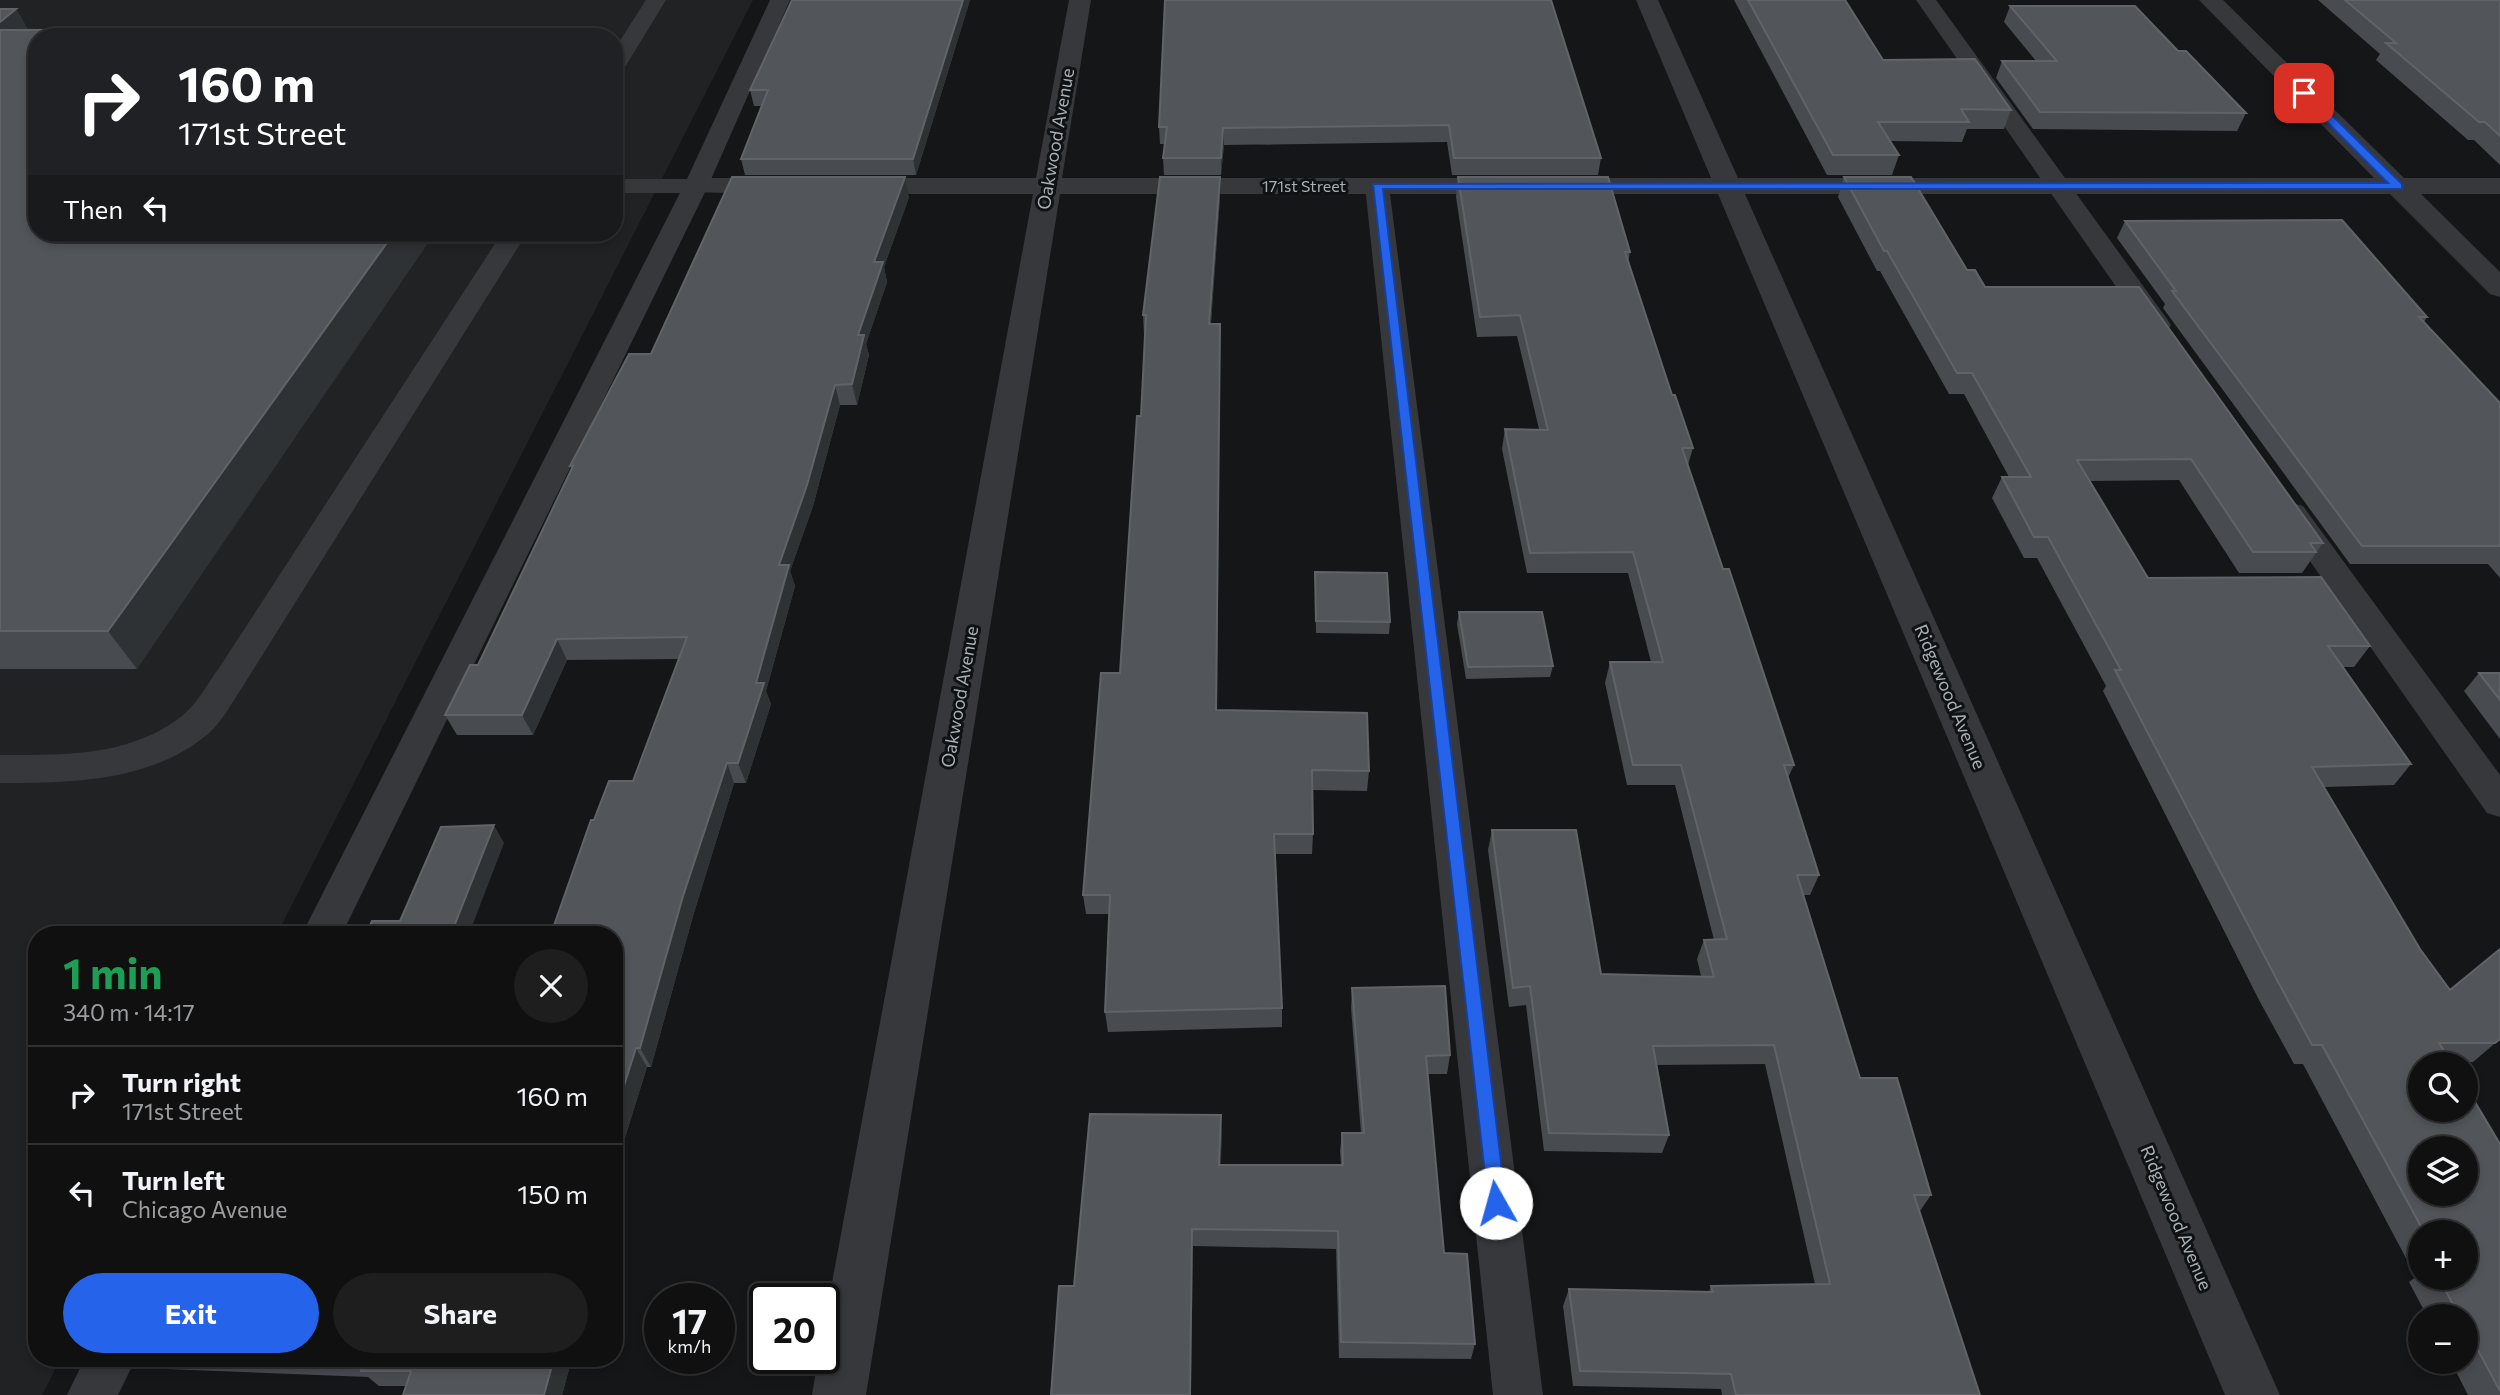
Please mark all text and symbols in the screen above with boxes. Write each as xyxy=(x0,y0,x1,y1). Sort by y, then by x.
text: 160 m xyxy=(178,52,315,112)
icon: right xyxy=(63,56,154,147)
pin xyxy=(2274,63,2334,123)
street label: Oakwood Avenue xyxy=(1032,66,1078,211)
icon: arrive xyxy=(2285,74,2323,112)
text: 171st Street xyxy=(178,112,346,152)
street label: 171st Street xyxy=(1262,176,1347,195)
icon: left xyxy=(137,189,175,227)
text: Then xyxy=(63,193,123,224)
street label: Ridgewood Avenue xyxy=(1910,621,1991,772)
street label: Oakwood Avenue xyxy=(936,624,982,769)
text: 1 min xyxy=(63,946,163,998)
button: close xyxy=(514,949,588,1023)
text: 340 m · 14:17 xyxy=(63,998,195,1026)
map controls xyxy=(2408,1052,2478,1374)
button: search xyxy=(2408,1052,2478,1122)
text: Turn right xyxy=(122,1066,241,1097)
icon: right xyxy=(63,1076,101,1114)
text: 160 m xyxy=(516,1080,588,1111)
text: 171st Street xyxy=(122,1097,243,1125)
button: layers xyxy=(2408,1136,2478,1206)
street label: Ridgewood Avenue xyxy=(2136,1142,2217,1293)
text: Turn left xyxy=(122,1164,225,1195)
position arrow xyxy=(1459,1166,1533,1240)
icon: left xyxy=(63,1174,101,1212)
text: 150 m xyxy=(517,1178,588,1209)
text: Chicago Avenue xyxy=(122,1195,287,1223)
button: + xyxy=(2408,1220,2478,1290)
button: Exit xyxy=(63,1273,319,1353)
button: Share xyxy=(333,1273,588,1353)
speed limit sign: 20 xyxy=(749,1283,840,1374)
text: 17 xyxy=(672,1298,707,1341)
button: − xyxy=(2408,1304,2478,1374)
text: km/h xyxy=(668,1335,711,1357)

